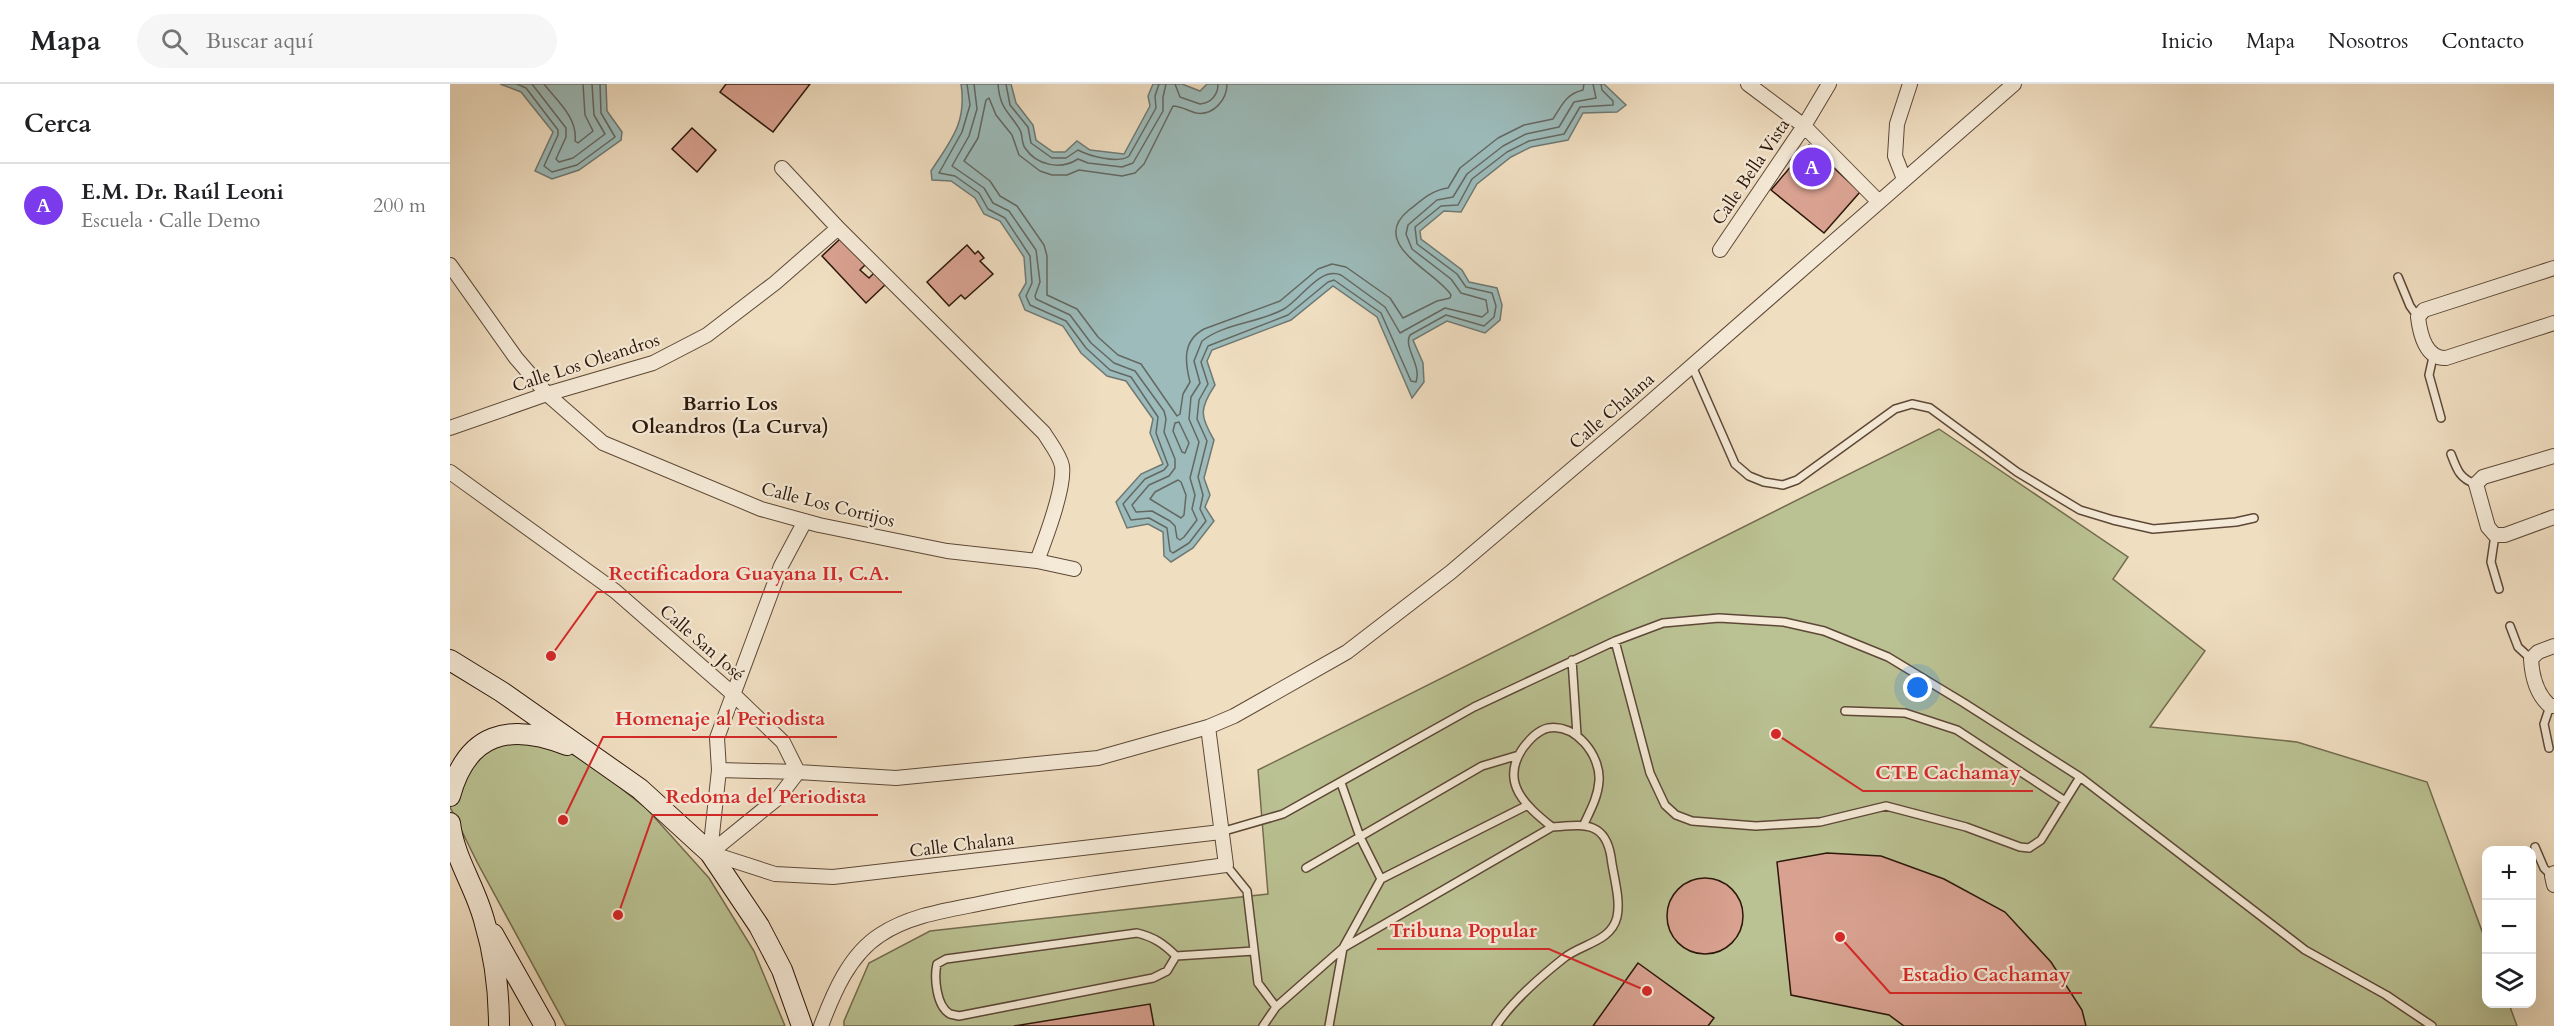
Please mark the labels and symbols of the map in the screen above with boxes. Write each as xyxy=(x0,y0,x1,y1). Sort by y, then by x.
street label: Calle Bella Vista xyxy=(1706,114,1796,230)
pin: A xyxy=(1792,144,1832,190)
street label: Calle Los Oleandros xyxy=(509,327,663,399)
street label: Calle Chalana xyxy=(1564,367,1660,455)
district label: Barrio Los Oleandros (La Curva) xyxy=(631,390,829,440)
street label: Calle Los Cortijos xyxy=(759,476,897,534)
callout: Rectificadora Guayana II, C.A. xyxy=(597,554,902,592)
text: Rectificadora Guayana II, C.A. xyxy=(609,560,889,587)
street label: Calle San José xyxy=(654,599,750,687)
your location xyxy=(1903,673,1932,702)
callout: Homenaje al Periodista xyxy=(603,699,837,737)
text: Homenaje al Periodista xyxy=(615,705,825,732)
callout: CTE Cachamay xyxy=(1863,753,2033,791)
text: CTE Cachamay xyxy=(1875,759,2021,786)
callout: Redoma del Periodista xyxy=(653,777,878,815)
text: Redoma del Periodista xyxy=(665,783,867,810)
street label: Calle Chalana xyxy=(908,826,1016,864)
callout: Tribuna Popular xyxy=(1377,911,1549,949)
text: Tribuna Popular xyxy=(1389,917,1538,944)
callout: Estadio Cachamay xyxy=(1890,955,2082,993)
text: Estadio Cachamay xyxy=(1902,961,2071,988)

